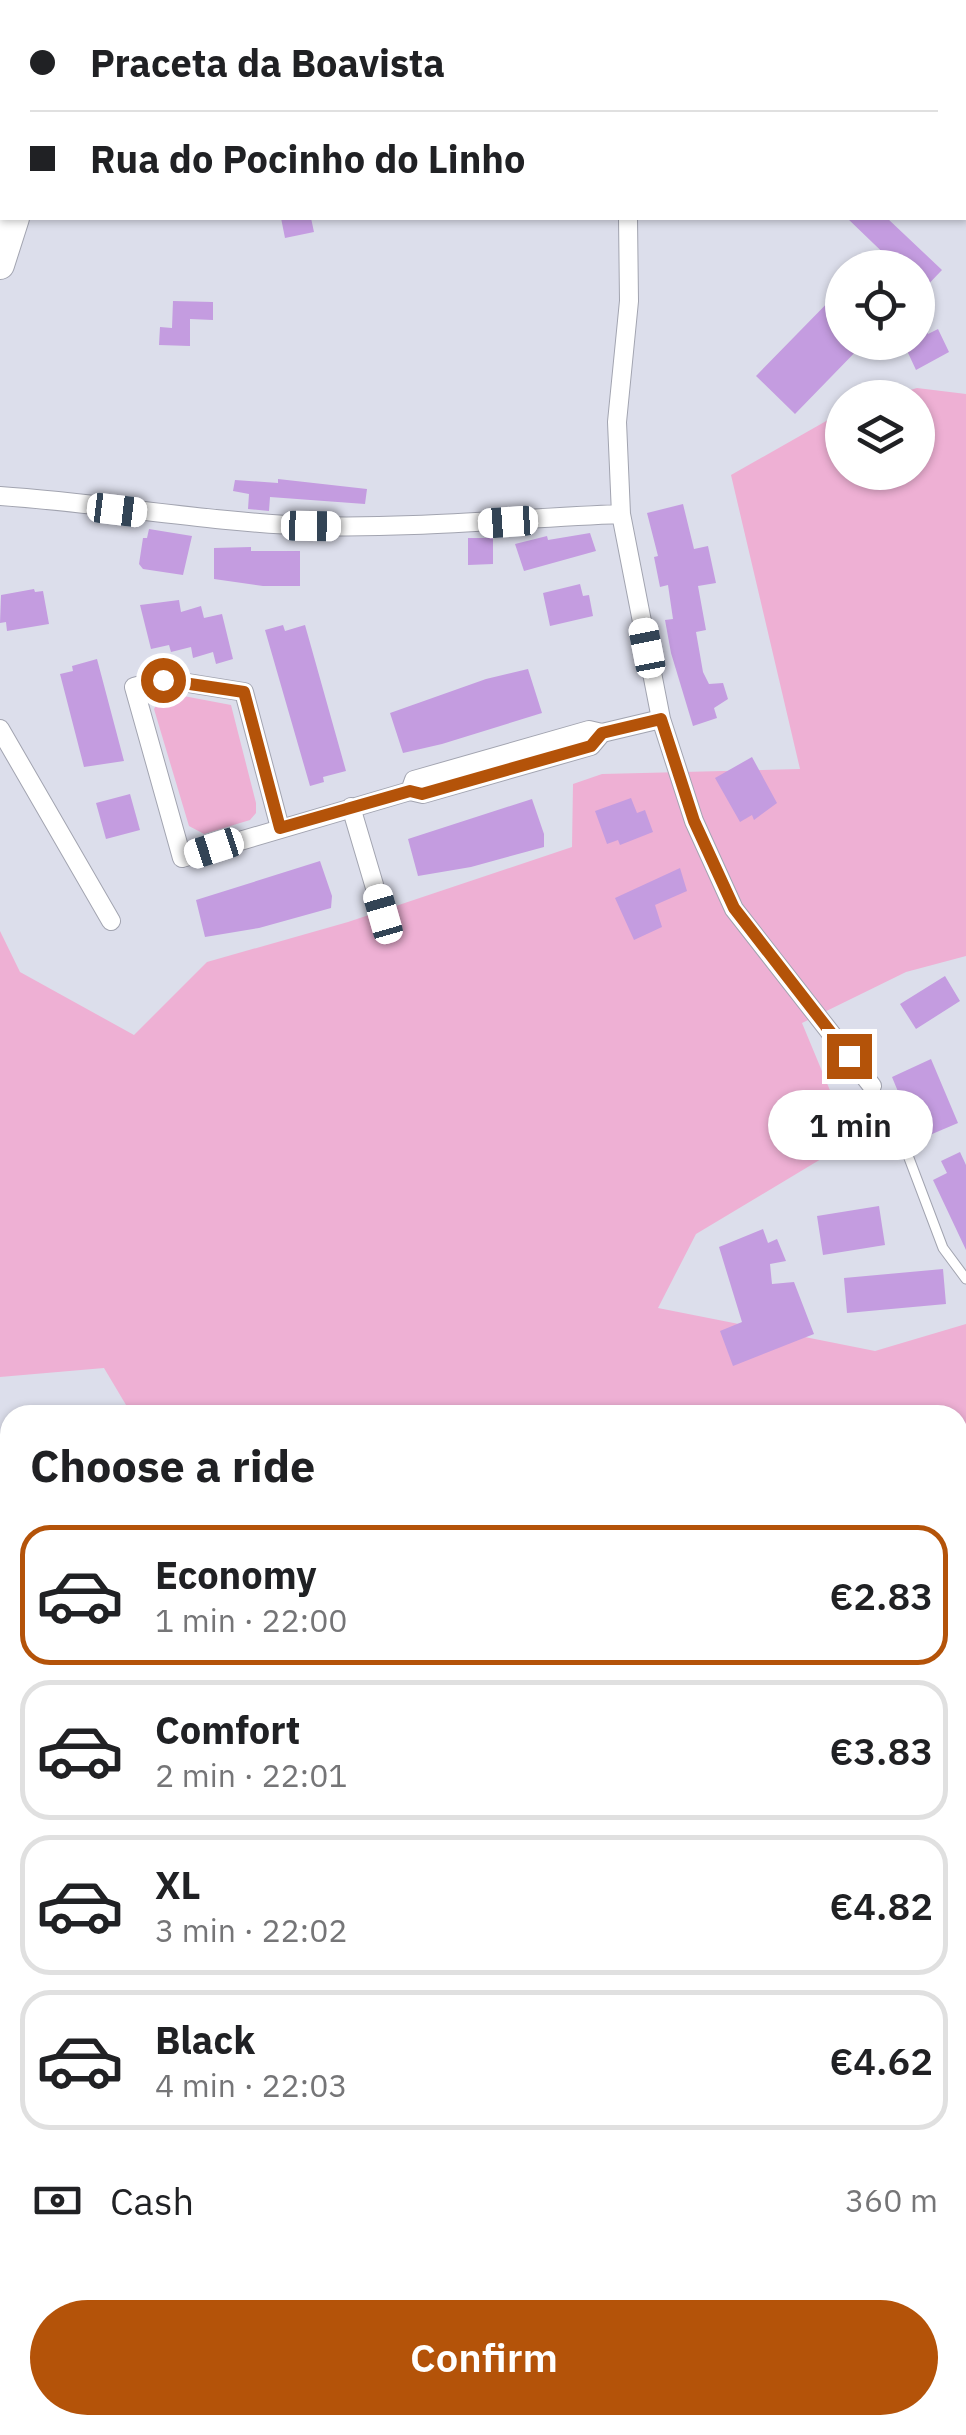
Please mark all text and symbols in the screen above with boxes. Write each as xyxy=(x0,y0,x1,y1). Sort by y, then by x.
text: Praceta da Boavista xyxy=(90,38,445,87)
text: Rua do Pocinho do Linho xyxy=(90,134,525,183)
map controls xyxy=(825,250,935,490)
button: locate xyxy=(825,250,935,360)
button: layers xyxy=(825,380,935,490)
car xyxy=(85,491,149,529)
car xyxy=(477,505,539,539)
car xyxy=(281,510,341,542)
car xyxy=(627,616,667,680)
route start xyxy=(141,658,186,703)
car xyxy=(181,824,247,872)
car xyxy=(360,881,406,947)
route end xyxy=(827,1034,872,1079)
callout: 1 min xyxy=(766,1091,932,1161)
text: 1 min xyxy=(809,1104,892,1146)
text: Choose a ride xyxy=(30,1436,315,1494)
icon: car xyxy=(35,1550,125,1640)
text: Economy xyxy=(155,1550,317,1599)
text: €2.83 xyxy=(829,1571,933,1620)
text: 1 min · 22:00 xyxy=(155,1599,348,1641)
icon: car xyxy=(35,1705,125,1795)
text: Comfort xyxy=(155,1705,300,1754)
text: €3.83 xyxy=(829,1726,933,1775)
text: 2 min · 22:01 xyxy=(155,1754,348,1796)
icon: car xyxy=(35,1860,125,1950)
text: XL xyxy=(155,1860,201,1909)
text: €4.82 xyxy=(829,1881,933,1930)
text: 3 min · 22:02 xyxy=(155,1909,348,1951)
icon: car xyxy=(35,2015,125,2105)
text: Black xyxy=(155,2015,255,2064)
text: €4.62 xyxy=(829,2036,933,2085)
text: 4 min · 22:03 xyxy=(155,2064,348,2106)
icon: cash xyxy=(30,2173,85,2228)
text: Cash xyxy=(110,2176,194,2225)
text: 360 m xyxy=(845,2179,938,2221)
button: Confirm xyxy=(30,2300,938,2415)

